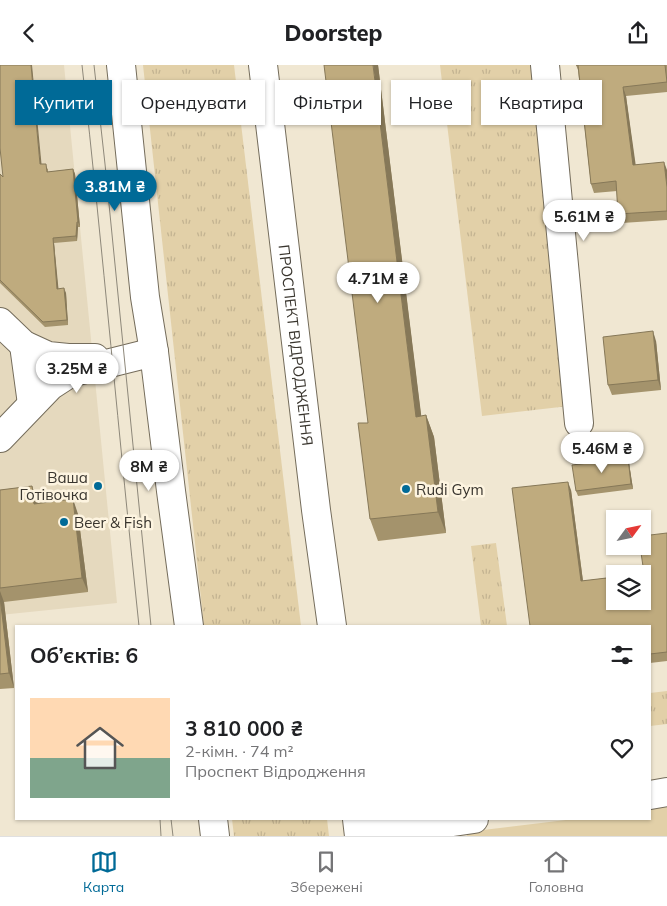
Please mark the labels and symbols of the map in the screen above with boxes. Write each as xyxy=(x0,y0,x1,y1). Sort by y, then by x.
pin: 3.81M ₴ xyxy=(69,169,161,212)
pin: 5.61M ₴ xyxy=(538,199,630,242)
street label: ПРОСПЕКТ ВІДРОДЖЕННЯ xyxy=(275,243,318,447)
pin: 4.71M ₴ xyxy=(332,261,424,304)
pin: 3.25M ₴ xyxy=(31,351,123,394)
pin: 5.46M ₴ xyxy=(556,431,648,474)
pin: 8M ₴ xyxy=(119,449,179,492)
place label: Ваша Готівочка xyxy=(19,468,88,504)
marker: Ваша Готівочка xyxy=(92,480,104,492)
place label: Rudi Gym xyxy=(416,480,484,499)
marker: Rudi Gym xyxy=(400,483,412,495)
north arrow xyxy=(606,510,651,555)
place label: Beer & Fish xyxy=(74,513,152,532)
marker: Beer & Fish xyxy=(58,516,70,528)

